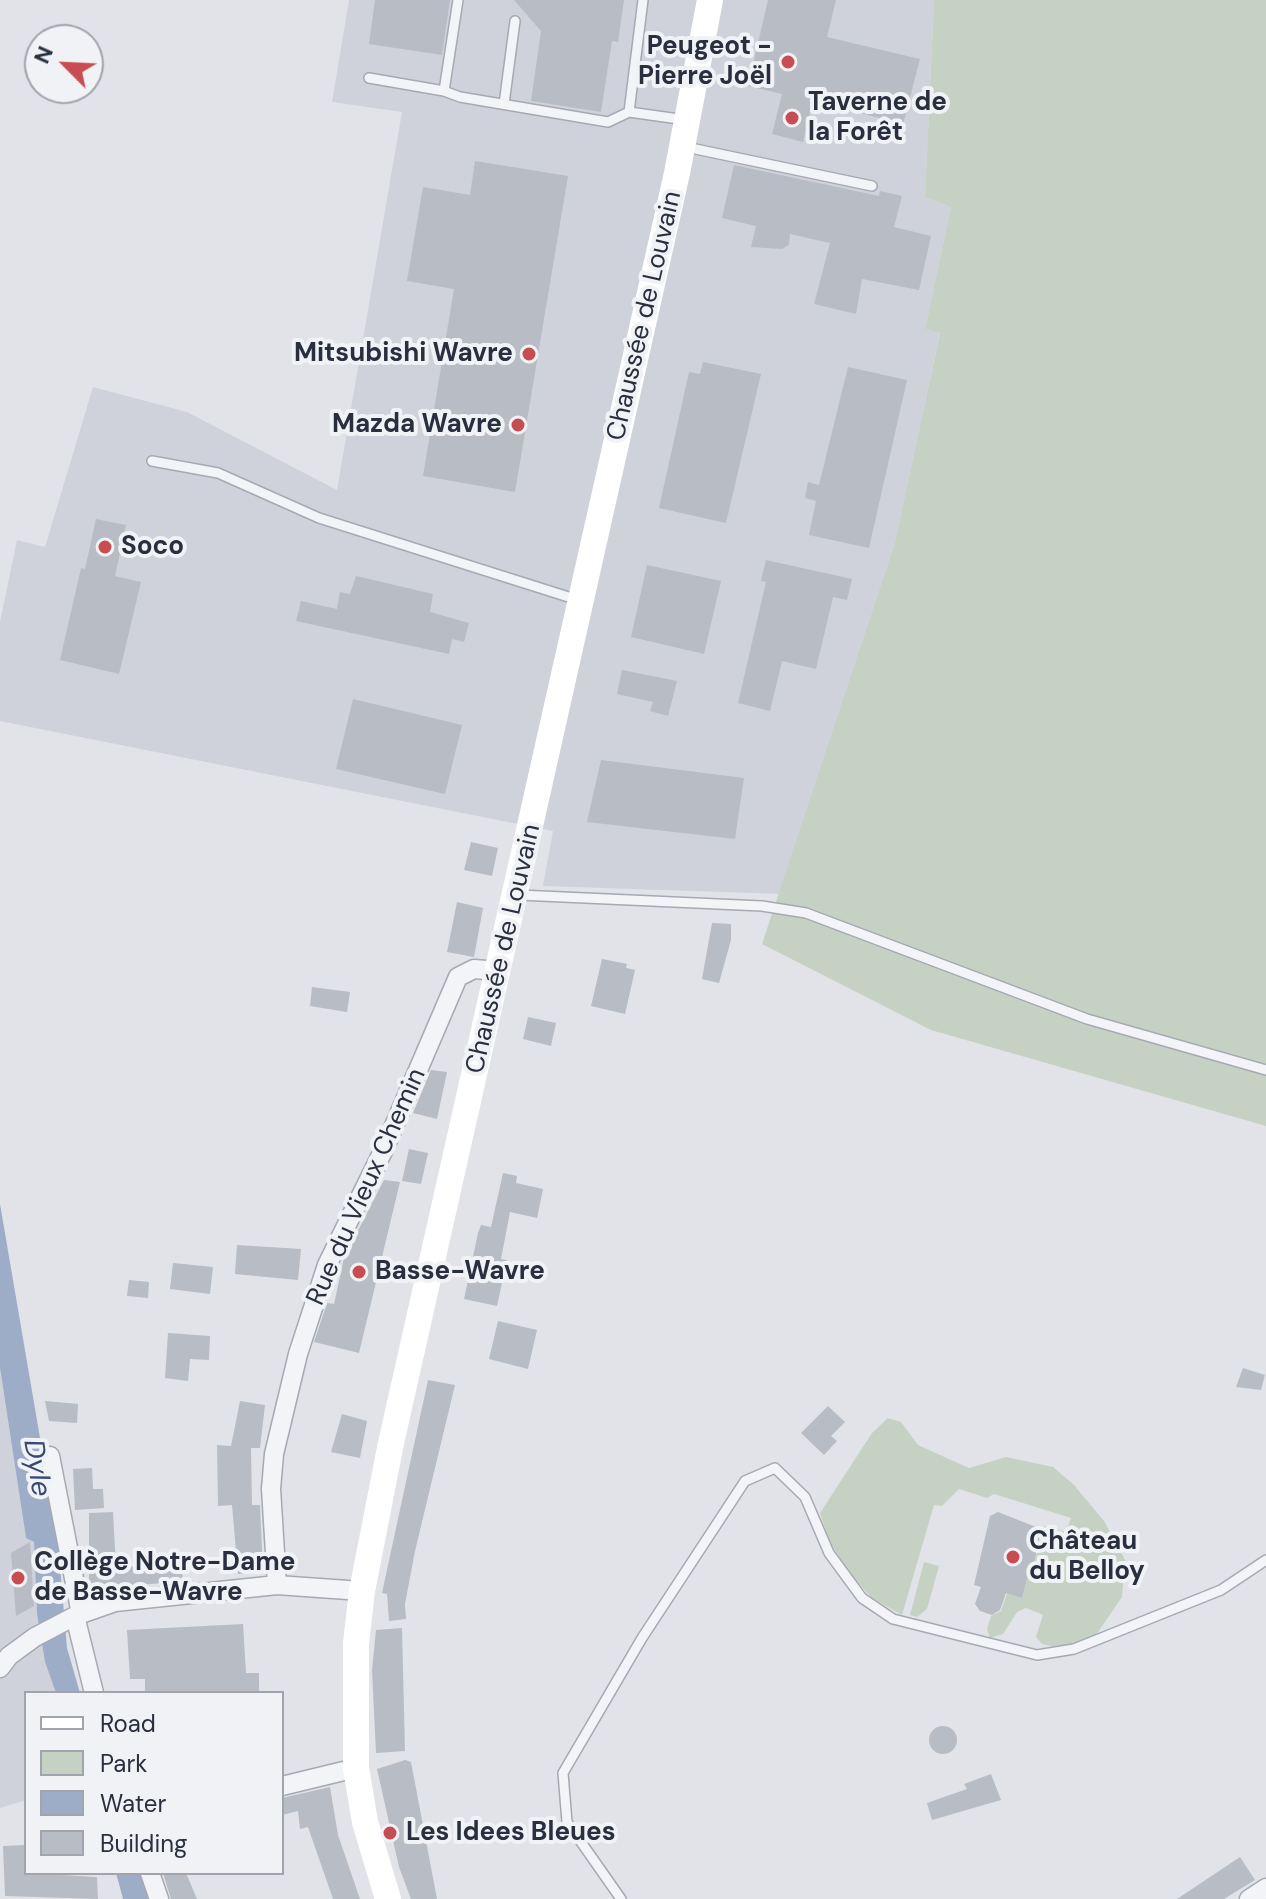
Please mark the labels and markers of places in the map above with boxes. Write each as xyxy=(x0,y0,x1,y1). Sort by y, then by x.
place label: Peugeot - Pierre Joël xyxy=(638,31,772,92)
marker: Peugeot - Pierre Joël xyxy=(779,53,797,71)
place label: Taverne de la Forêt xyxy=(808,87,947,148)
marker: Taverne de la Forêt xyxy=(783,109,801,127)
place label: Mitsubishi Wavre xyxy=(294,338,513,370)
marker: Mitsubishi Wavre xyxy=(520,345,538,363)
place label: Mazda Wavre xyxy=(332,409,502,441)
marker: Mazda Wavre xyxy=(509,416,527,434)
place label: Soco xyxy=(121,531,184,563)
marker: Soco xyxy=(96,538,114,556)
place label: Basse-Wavre xyxy=(375,1256,545,1288)
marker: Basse-Wavre xyxy=(350,1263,368,1281)
place label: Château du Belloy xyxy=(1029,1526,1145,1588)
place label: Collège Notre-Dame de Basse-Wavre xyxy=(34,1547,295,1608)
marker: Château du Belloy xyxy=(1004,1548,1022,1566)
marker: Collège Notre-Dame de Basse-Wavre xyxy=(9,1569,27,1587)
place label: Les Idees Bleues xyxy=(406,1817,616,1849)
marker: Les Idees Bleues xyxy=(381,1824,399,1842)

